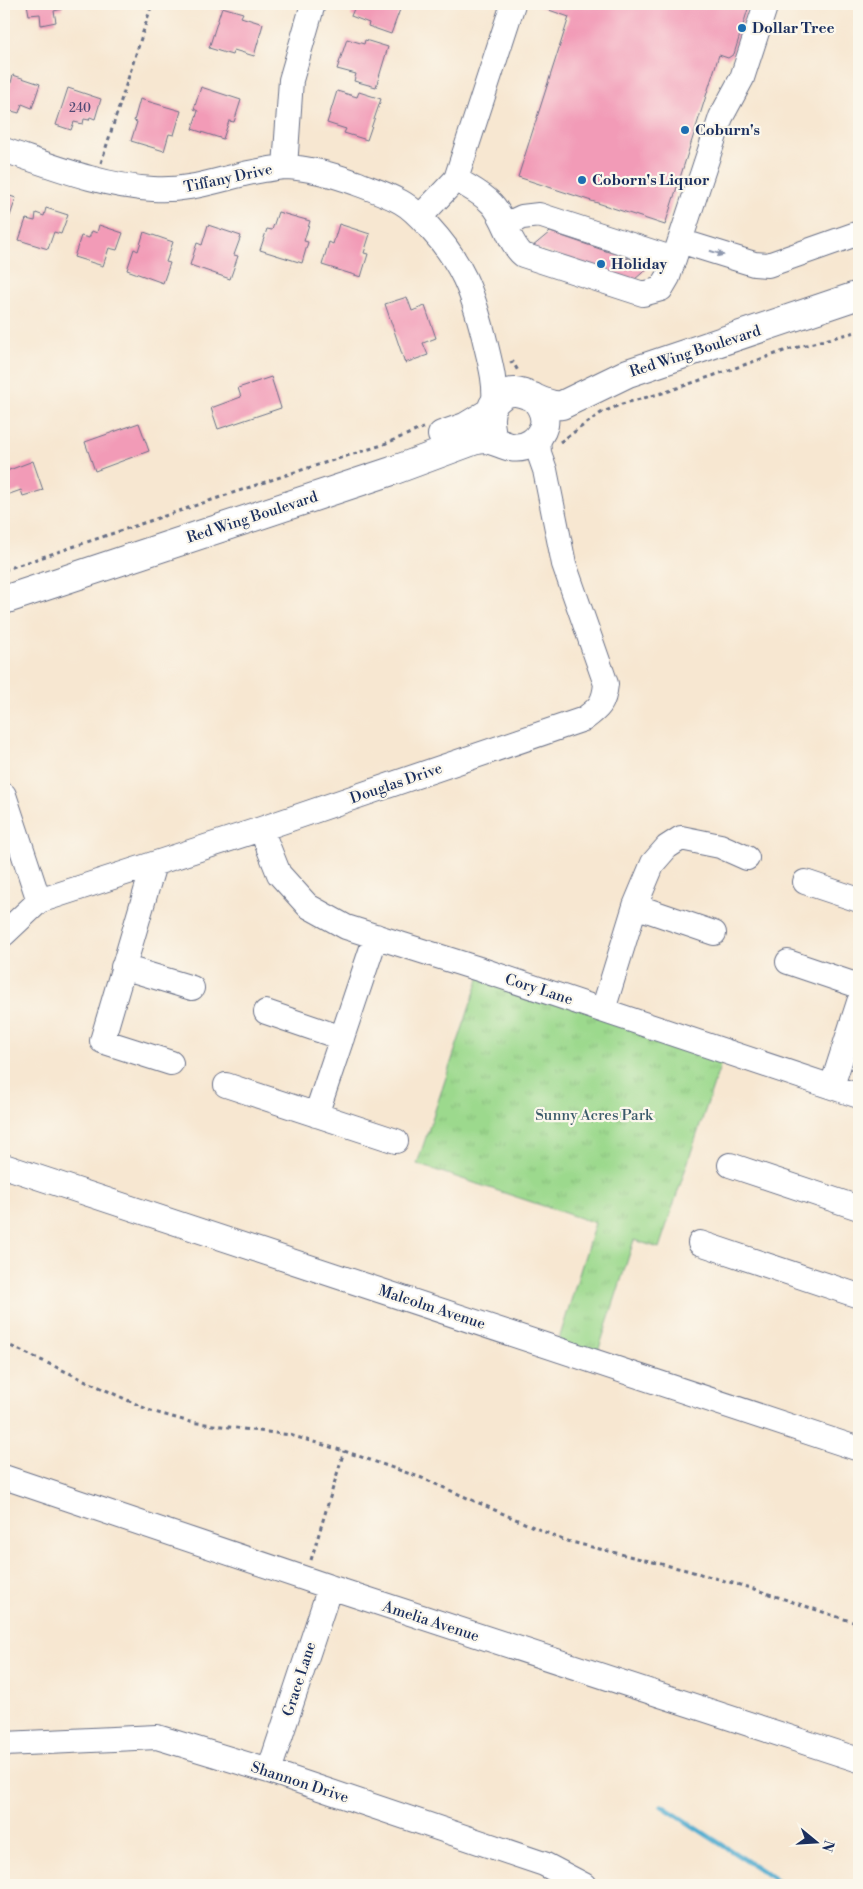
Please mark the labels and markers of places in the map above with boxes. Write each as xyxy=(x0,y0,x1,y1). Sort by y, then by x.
place label: Dollar Tree xyxy=(752,19,835,38)
marker: Dollar Tree xyxy=(736,22,748,34)
place label: Coburn's xyxy=(695,121,760,140)
marker: Coburn's xyxy=(679,124,691,136)
place label: Coborn's Liquor xyxy=(592,171,710,190)
marker: Coborn's Liquor xyxy=(576,174,588,186)
place label: Holiday xyxy=(611,255,668,274)
marker: Holiday xyxy=(595,258,607,270)

